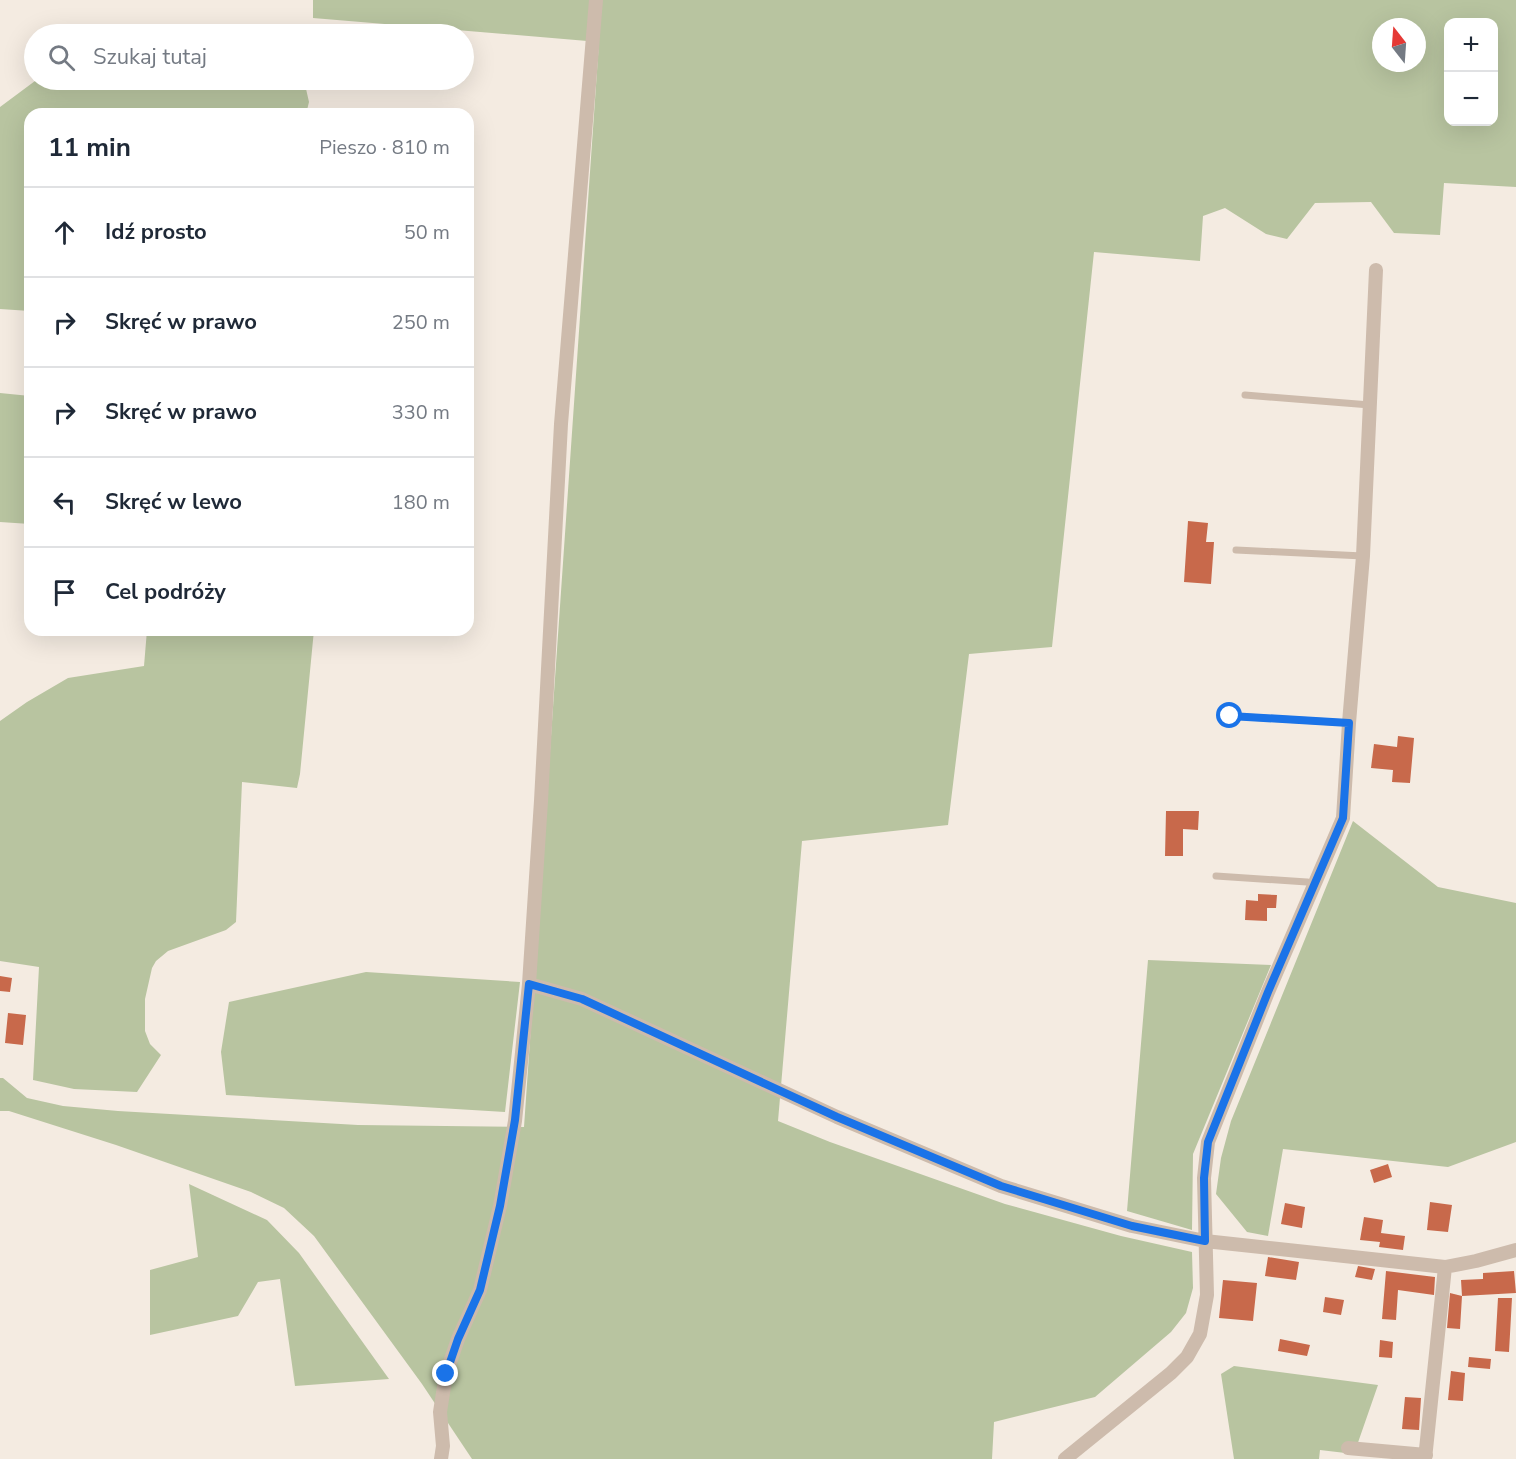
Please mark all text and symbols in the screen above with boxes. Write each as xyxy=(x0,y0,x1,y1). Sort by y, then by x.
north arrow xyxy=(1372,18,1426,72)
map controls xyxy=(1444,18,1498,126)
button: + xyxy=(1444,18,1498,72)
search box xyxy=(24,24,474,90)
icon: search xyxy=(45,41,78,74)
text: Szukaj tutaj xyxy=(93,42,207,72)
button: − xyxy=(1444,72,1498,126)
text: 11 min xyxy=(48,130,131,165)
text: Pieszo · 810 m xyxy=(319,134,450,161)
icon: ahead xyxy=(48,216,81,249)
text: Idź prosto xyxy=(105,217,207,247)
text: 50 m xyxy=(404,219,450,246)
icon: right xyxy=(48,306,81,339)
text: Skręć w prawo xyxy=(105,307,257,337)
text: 250 m xyxy=(392,309,450,336)
icon: right xyxy=(48,396,81,429)
text: Skręć w prawo xyxy=(105,397,257,427)
text: 330 m xyxy=(392,399,450,426)
icon: left xyxy=(48,486,81,519)
text: Skręć w lewo xyxy=(105,487,242,517)
text: 180 m xyxy=(392,489,450,516)
icon: arrive xyxy=(48,576,81,609)
text: Cel podróży xyxy=(105,577,226,607)
route start xyxy=(1216,702,1242,728)
route end xyxy=(432,1360,458,1386)

